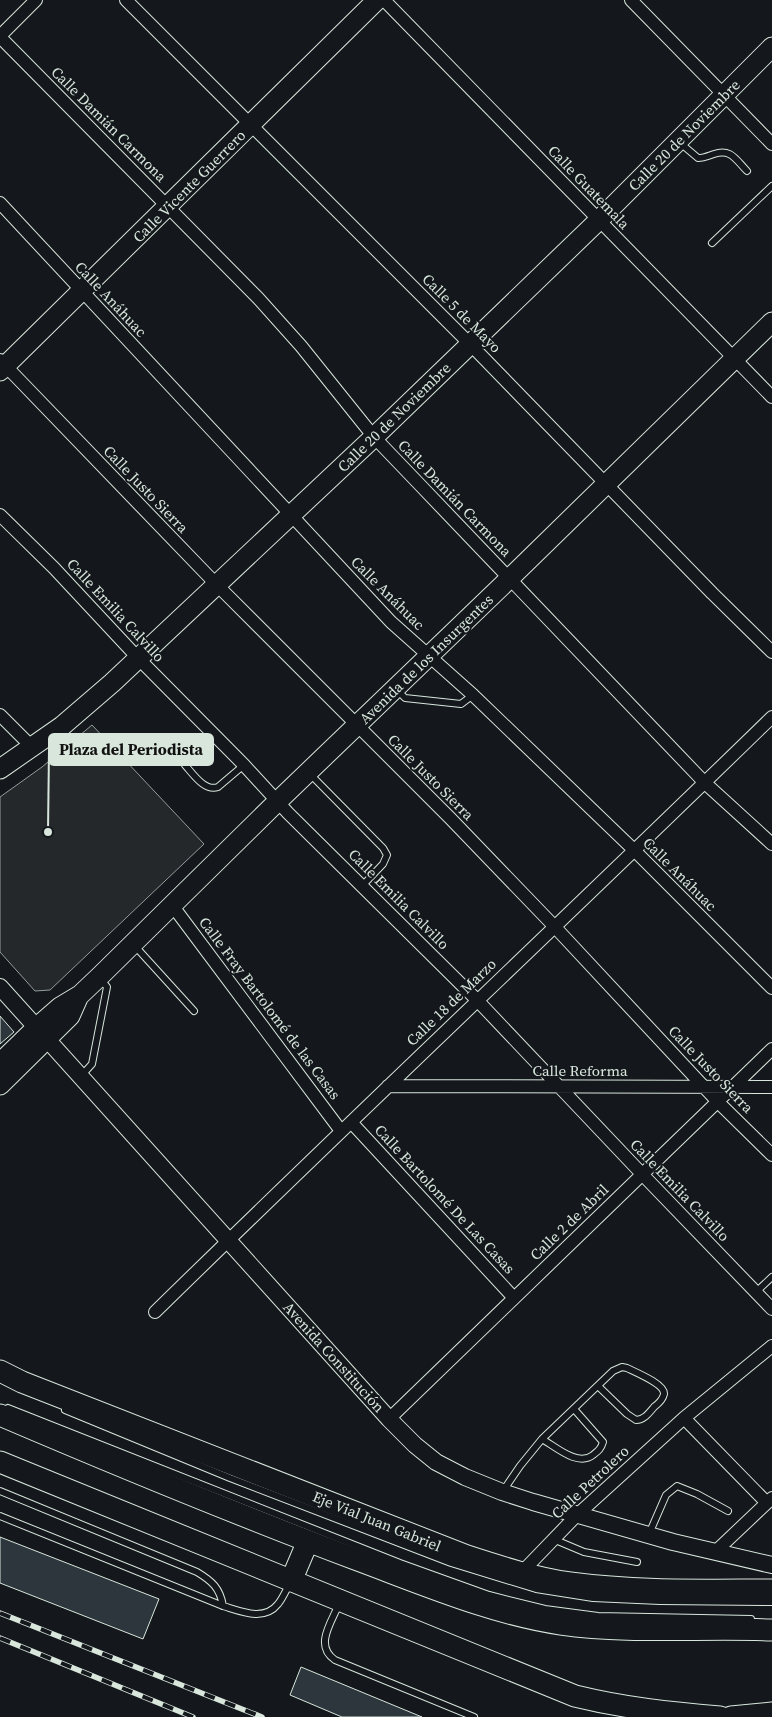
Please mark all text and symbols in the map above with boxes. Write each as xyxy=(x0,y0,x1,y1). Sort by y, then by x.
street label: Calle Damián Carmona xyxy=(47,62,172,187)
street label: Calle 20 de Noviembre xyxy=(623,74,745,196)
street label: Calle Vicente Guerrero xyxy=(128,125,250,247)
street label: Calle Guatemala xyxy=(543,140,635,234)
street label: Calle Anáhuac xyxy=(70,257,152,341)
street label: Calle 5 de Mayo xyxy=(418,269,506,357)
street label: Calle 20 de Noviembre xyxy=(333,357,456,477)
street label: Calle Damián Carmona xyxy=(393,435,517,561)
street label: Calle Justo Sierra xyxy=(99,441,193,538)
street label: Calle Anáhuac xyxy=(346,551,430,635)
street label: Calle Emilia Calvillo xyxy=(62,553,170,667)
street label: Avenida de los Insurgentes xyxy=(354,589,498,729)
street label: Calle Justo Sierra xyxy=(383,729,479,825)
callout: Plaza del Periodista xyxy=(49,734,213,765)
text: Plaza del Periodista xyxy=(59,738,204,760)
street label: Calle Anáhuac xyxy=(638,832,722,916)
street label: Calle Emilia Calvillo xyxy=(344,844,454,954)
street label: Calle Fray Bartolomé de las Casas xyxy=(194,912,346,1104)
street label: Calle 18 de Marzo xyxy=(401,954,501,1050)
street label: Calle Justo Sierra xyxy=(664,1021,758,1118)
street label: Calle Reforma xyxy=(532,1060,628,1081)
street label: Calle Bartolomé De Las Casas xyxy=(370,1120,520,1278)
street label: Calle Emilia Calvillo xyxy=(626,1134,734,1246)
street label: Calle 2 de Abril xyxy=(525,1179,613,1265)
street label: Avenida Constitución xyxy=(279,1297,389,1417)
street label: Calle Petrolero xyxy=(547,1441,633,1523)
street label: Eje Vial Juan Gabriel xyxy=(310,1486,445,1557)

